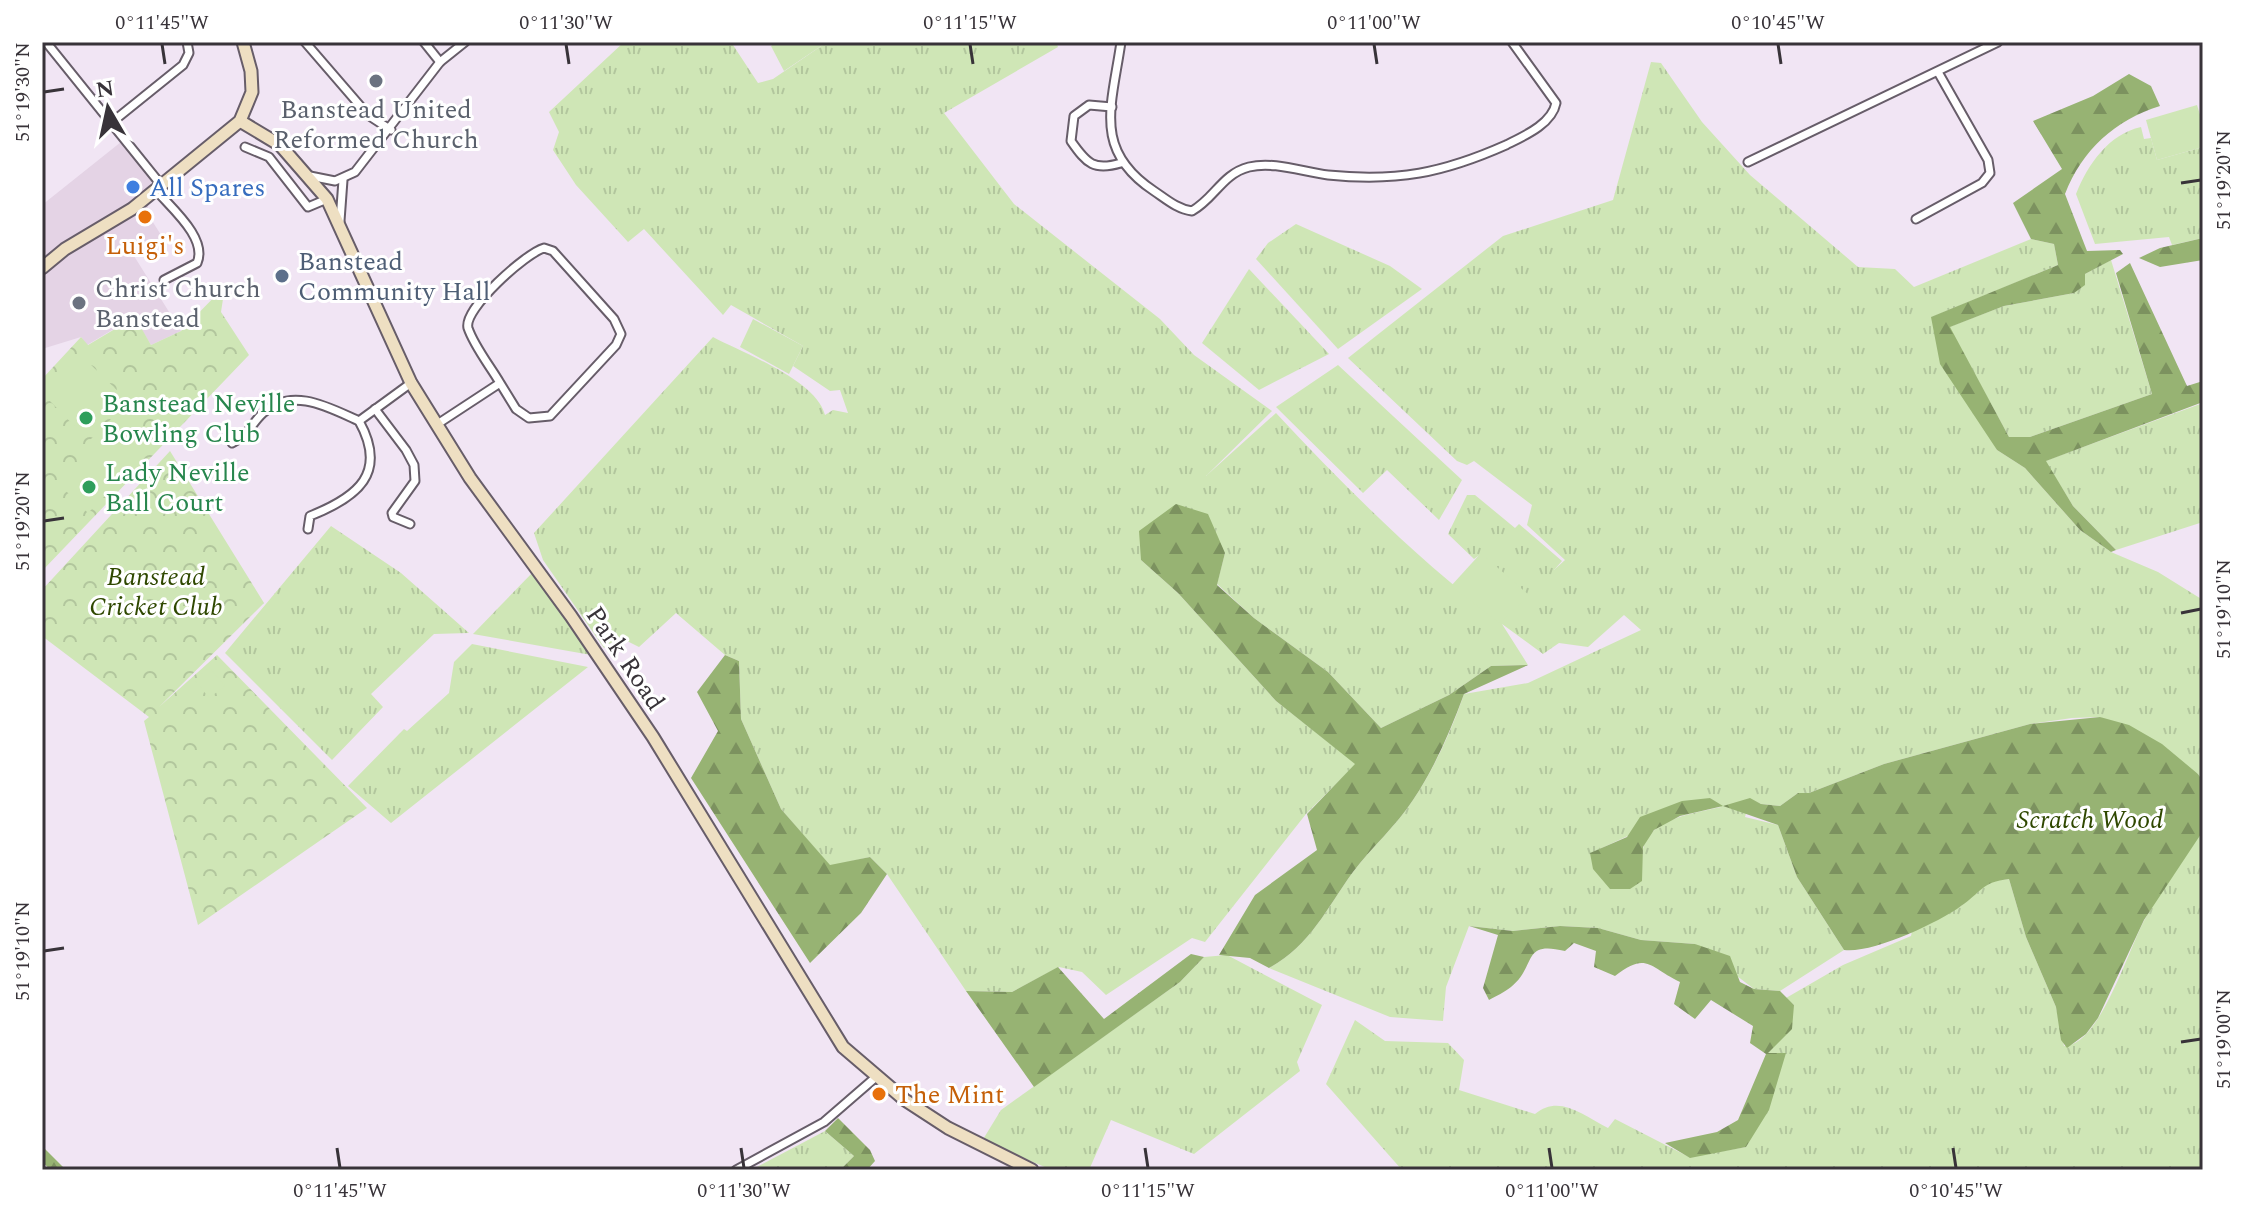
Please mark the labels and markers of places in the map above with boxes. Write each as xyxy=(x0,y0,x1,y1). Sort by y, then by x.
marker: Banstead United Reformed Church xyxy=(367,72,385,90)
place label: Banstead United Reformed Church xyxy=(273,90,479,160)
place label: All Spares xyxy=(149,168,266,208)
marker: All Spares xyxy=(124,178,142,196)
marker: Luigi's xyxy=(136,208,154,226)
place label: Luigi's xyxy=(105,226,185,266)
place label: Banstead Community Hall xyxy=(298,242,490,312)
marker: Banstead Community Hall xyxy=(273,267,291,285)
place label: Christ Church Banstead xyxy=(95,269,261,339)
marker: Christ Church Banstead xyxy=(70,294,88,312)
place label: Banstead Neville Bowling Club xyxy=(102,384,295,454)
marker: Banstead Neville Bowling Club xyxy=(77,409,95,427)
place label: Lady Neville Ball Court xyxy=(105,453,250,523)
marker: Lady Neville Ball Court xyxy=(80,478,98,496)
place label: The Mint xyxy=(895,1075,1004,1115)
marker: The Mint xyxy=(870,1085,888,1103)

